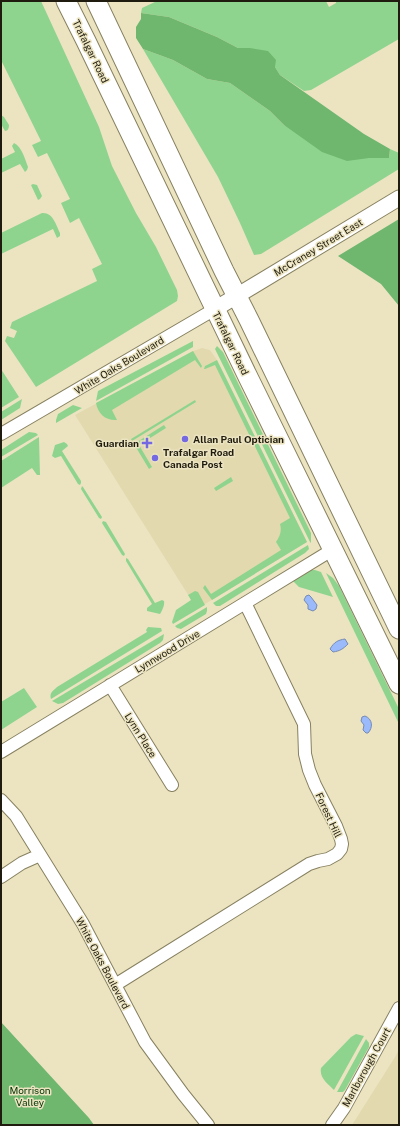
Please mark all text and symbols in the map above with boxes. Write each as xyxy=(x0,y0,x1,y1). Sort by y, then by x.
street label: Trafalgar Road xyxy=(70,17,112,85)
street label: McCraney Street East xyxy=(271,216,365,278)
street label: Trafalgar Road xyxy=(210,309,252,377)
street label: White Oaks Boulevard xyxy=(72,334,166,396)
place label: Allan Paul Optician xyxy=(193,433,284,445)
marker: Allan Paul Optician xyxy=(180,434,190,444)
place label: Guardian xyxy=(95,437,139,449)
marker: Guardian xyxy=(142,438,152,448)
place label: Trafalgar Road Canada Post xyxy=(163,446,234,470)
marker: Trafalgar Road Canada Post xyxy=(150,453,160,463)
street label: Lynnwood Drive xyxy=(132,627,202,675)
street label: Lynn Place xyxy=(122,710,160,760)
street label: Forest Hill xyxy=(313,791,345,839)
street label: White Oaks Boulevard xyxy=(74,915,132,1011)
street label: Marlborough Court xyxy=(339,1025,393,1109)
park label: Morrison Valley xyxy=(9,1084,51,1108)

